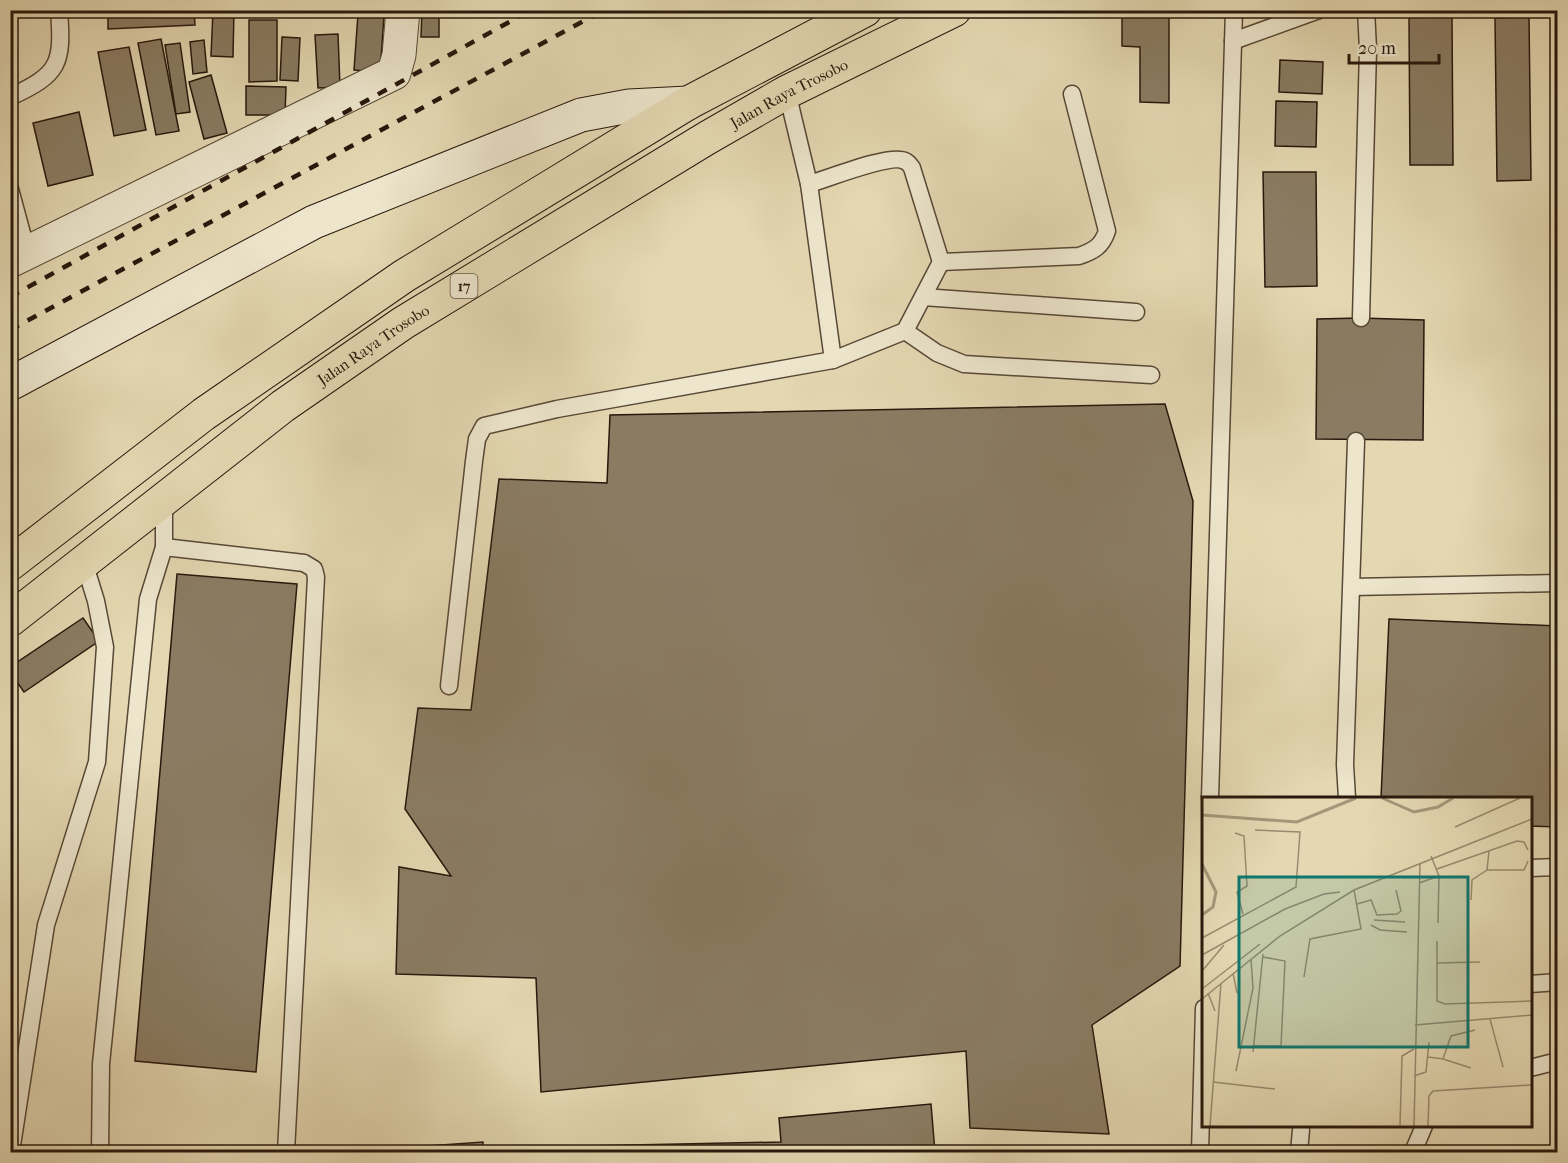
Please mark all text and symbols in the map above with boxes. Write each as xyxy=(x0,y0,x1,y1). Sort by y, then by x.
scale bar xyxy=(1349,27,1439,65)
text: 20 m xyxy=(1358,38,1396,59)
street label: Jalan Raya Trosobo xyxy=(725,55,851,134)
road number: 17 xyxy=(450,274,478,298)
street label: Jalan Raya Trosobo xyxy=(312,300,433,391)
inset map xyxy=(1202,797,1532,1127)

